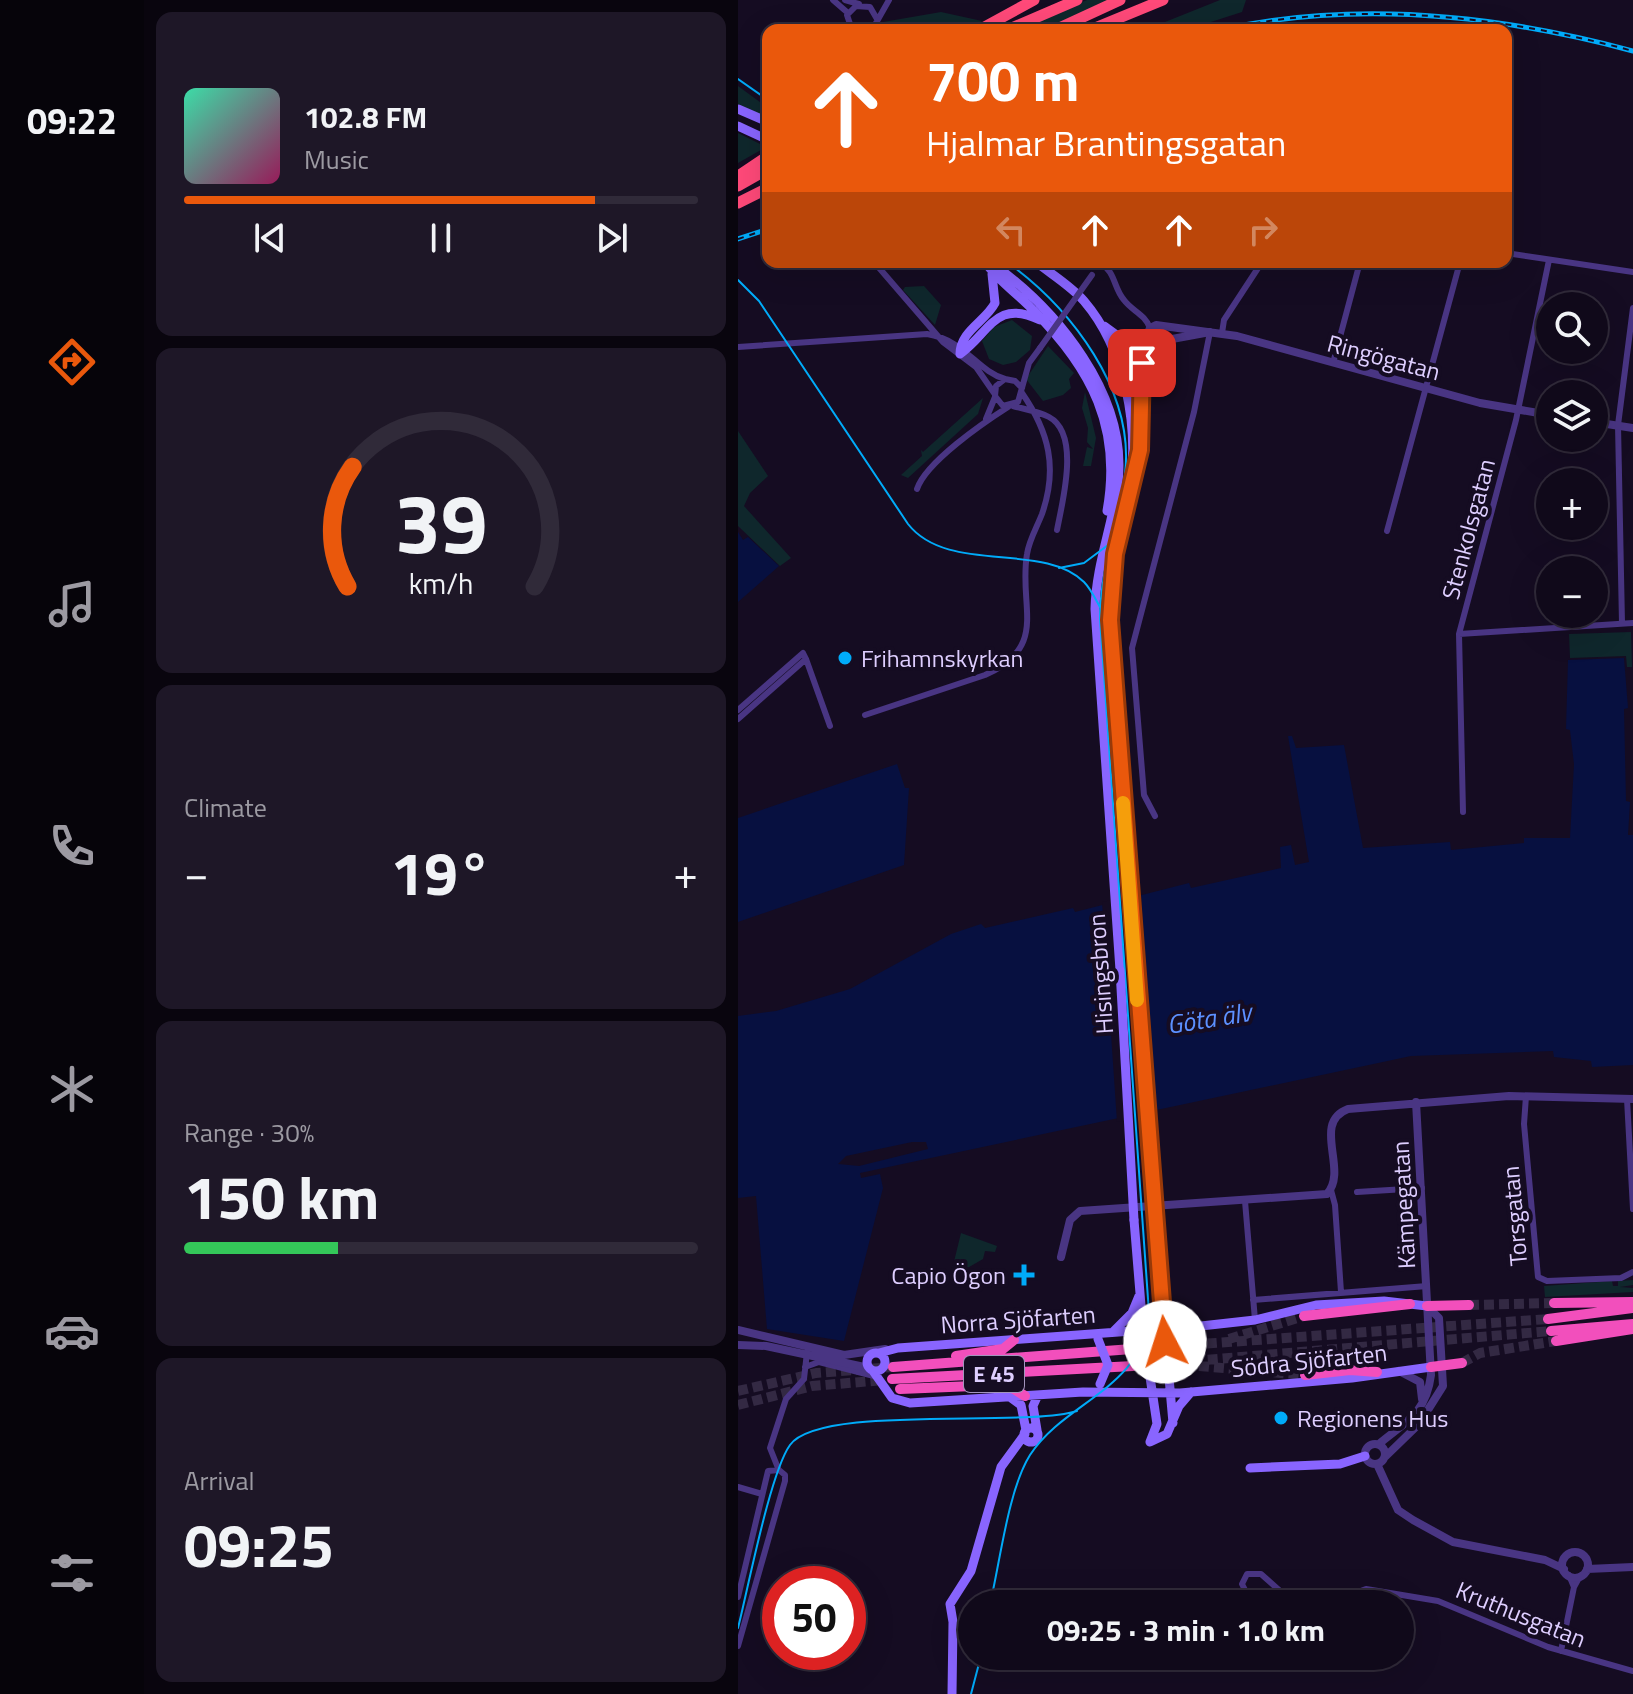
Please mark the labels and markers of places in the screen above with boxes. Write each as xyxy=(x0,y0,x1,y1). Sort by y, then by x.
pin xyxy=(1108,329,1176,397)
place label: Frihamnskyrkan xyxy=(861,640,1023,676)
marker: Frihamnskyrkan xyxy=(836,649,854,667)
place label: Capio Ögon xyxy=(891,1257,1006,1293)
marker: Capio Ögon xyxy=(1013,1264,1035,1286)
place label: Regionens Hus xyxy=(1297,1400,1448,1436)
marker: Regionens Hus xyxy=(1272,1409,1290,1427)

